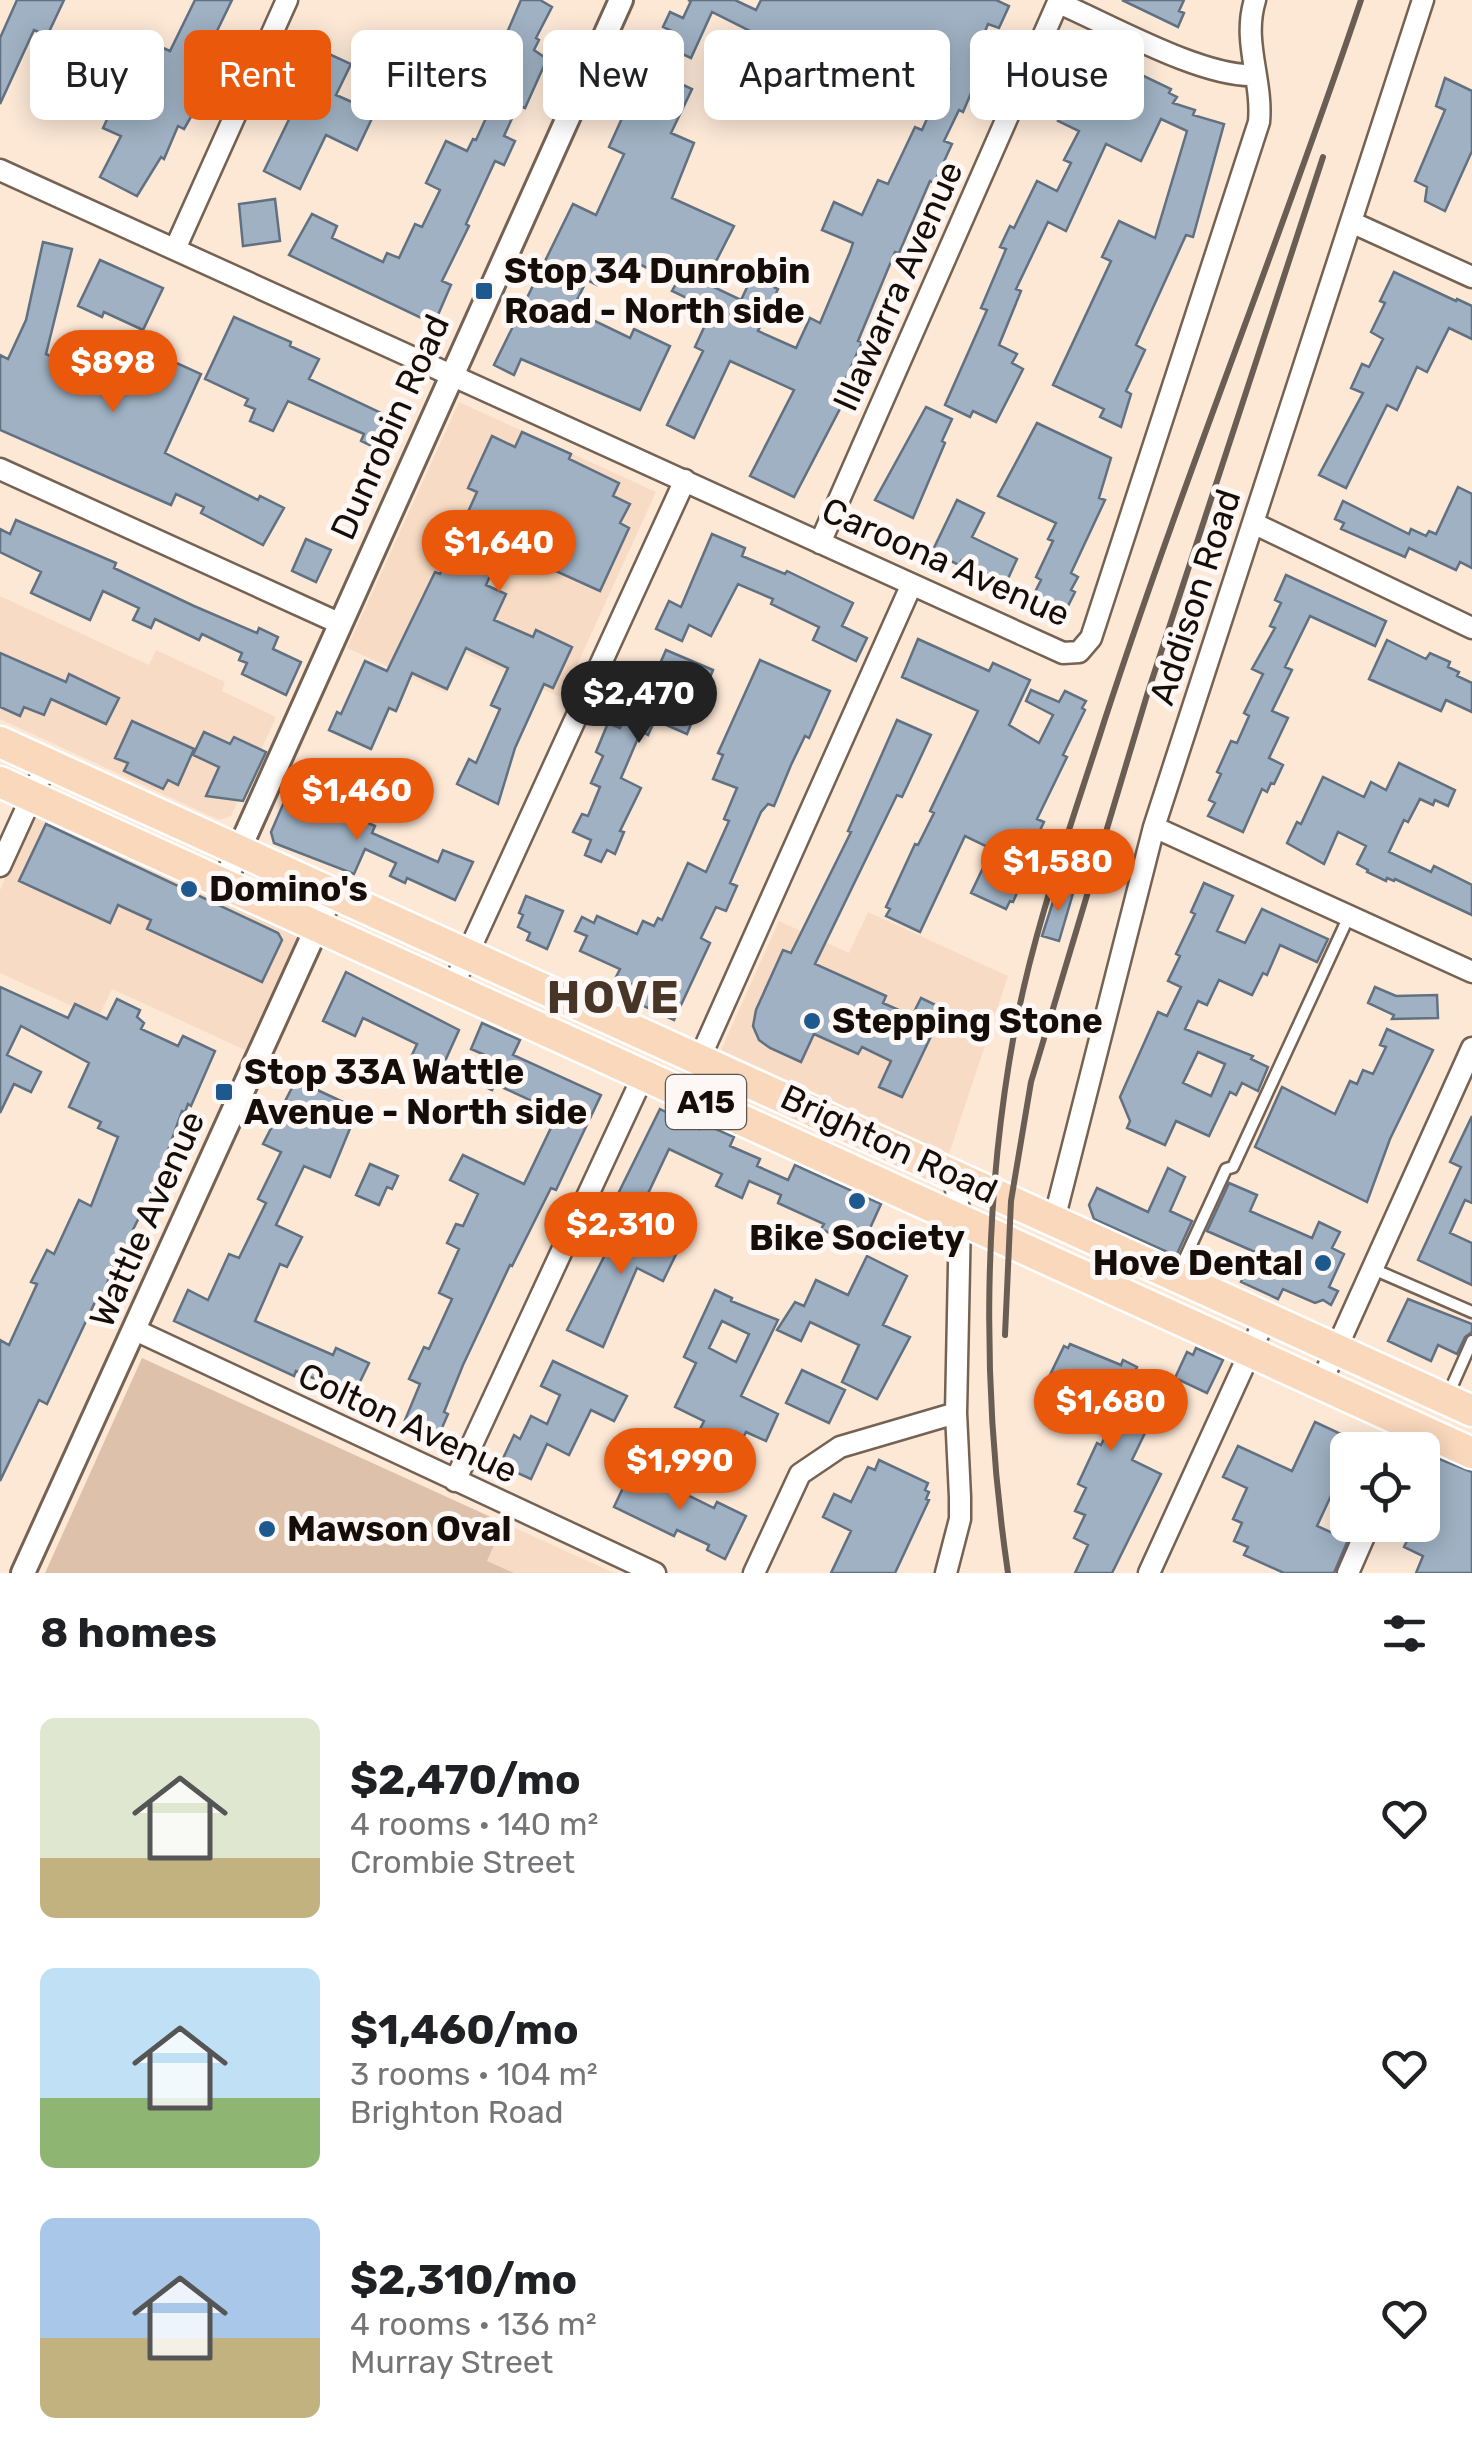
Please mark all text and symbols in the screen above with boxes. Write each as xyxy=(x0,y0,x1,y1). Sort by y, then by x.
chip: Buy xyxy=(30,30,164,120)
chip: Rent xyxy=(184,30,331,120)
chip: Filters xyxy=(351,30,523,120)
chip: New xyxy=(543,30,684,120)
chip: Apartment xyxy=(704,30,950,120)
chip: House xyxy=(970,30,1144,120)
street label: Illawarra Avenue xyxy=(824,155,972,417)
place label: Stop 34 Dunrobin Road - North side xyxy=(504,250,811,332)
marker: Stop 34 Dunrobin Road - North side xyxy=(473,280,495,302)
street label: Dunrobin Road xyxy=(322,308,458,546)
pin: $898 xyxy=(54,330,172,415)
text: $898 xyxy=(70,343,156,381)
street label: Addison Road xyxy=(1140,484,1250,710)
street label: Caroona Avenue xyxy=(816,489,1076,635)
pin: $1,640 xyxy=(418,510,580,595)
text: $1,640 xyxy=(444,523,554,561)
pin: $2,470 xyxy=(558,661,720,746)
text: $2,470 xyxy=(583,674,695,712)
pin: $1,460 xyxy=(276,758,438,843)
text: $1,460 xyxy=(302,771,412,809)
pin: $1,580 xyxy=(977,829,1139,914)
text: $1,580 xyxy=(1003,842,1113,880)
place label: Domino's xyxy=(209,868,368,910)
marker: Domino's xyxy=(178,878,200,900)
district label: HOVE xyxy=(547,971,681,1024)
place label: Stepping Stone xyxy=(832,1000,1103,1042)
marker: Stepping Stone xyxy=(801,1010,823,1032)
place label: Stop 33A Wattle Avenue - North side xyxy=(244,1051,587,1133)
road number: A15 xyxy=(666,1075,746,1129)
street label: Brighton Road xyxy=(774,1076,1004,1212)
marker: Stop 33A Wattle Avenue - North side xyxy=(213,1081,235,1103)
street label: Wattle Avenue xyxy=(81,1104,213,1334)
marker: Bike Society xyxy=(846,1190,868,1212)
pin: $2,310 xyxy=(540,1192,702,1277)
text: $2,310 xyxy=(566,1205,676,1243)
place label: Bike Society xyxy=(749,1217,965,1259)
place label: Hove Dental xyxy=(1093,1242,1303,1284)
marker: Hove Dental xyxy=(1312,1252,1334,1274)
street label: Colton Avenue xyxy=(292,1354,524,1492)
pin: $1,680 xyxy=(1030,1369,1192,1454)
text: $1,680 xyxy=(1056,1382,1166,1420)
pin: $1,990 xyxy=(599,1428,761,1513)
map controls xyxy=(1330,1432,1440,1542)
button: locate xyxy=(1330,1432,1440,1542)
text: $1,990 xyxy=(626,1441,734,1479)
place label: Mawson Oval xyxy=(287,1508,512,1550)
marker: Mawson Oval xyxy=(256,1518,278,1540)
icon: filters xyxy=(1377,1606,1432,1661)
text: 8 homes xyxy=(40,1608,217,1658)
text: $2,470/mo xyxy=(350,1755,581,1805)
icon: home xyxy=(120,1758,240,1878)
icon: heart xyxy=(1377,1791,1432,1846)
text: 4 rooms · 140 m² xyxy=(350,1805,598,1843)
text: Crombie Street xyxy=(350,1843,575,1881)
text: $1,460/mo xyxy=(350,2005,579,2055)
icon: home xyxy=(120,2008,240,2128)
icon: heart xyxy=(1377,2041,1432,2096)
text: 3 rooms · 104 m² xyxy=(350,2055,598,2093)
text: Brighton Road xyxy=(350,2093,564,2131)
text: $2,310/mo xyxy=(350,2255,577,2305)
icon: home xyxy=(120,2258,240,2378)
icon: heart xyxy=(1377,2291,1432,2346)
text: 4 rooms · 136 m² xyxy=(350,2305,597,2343)
text: Murray Street xyxy=(350,2343,553,2381)

